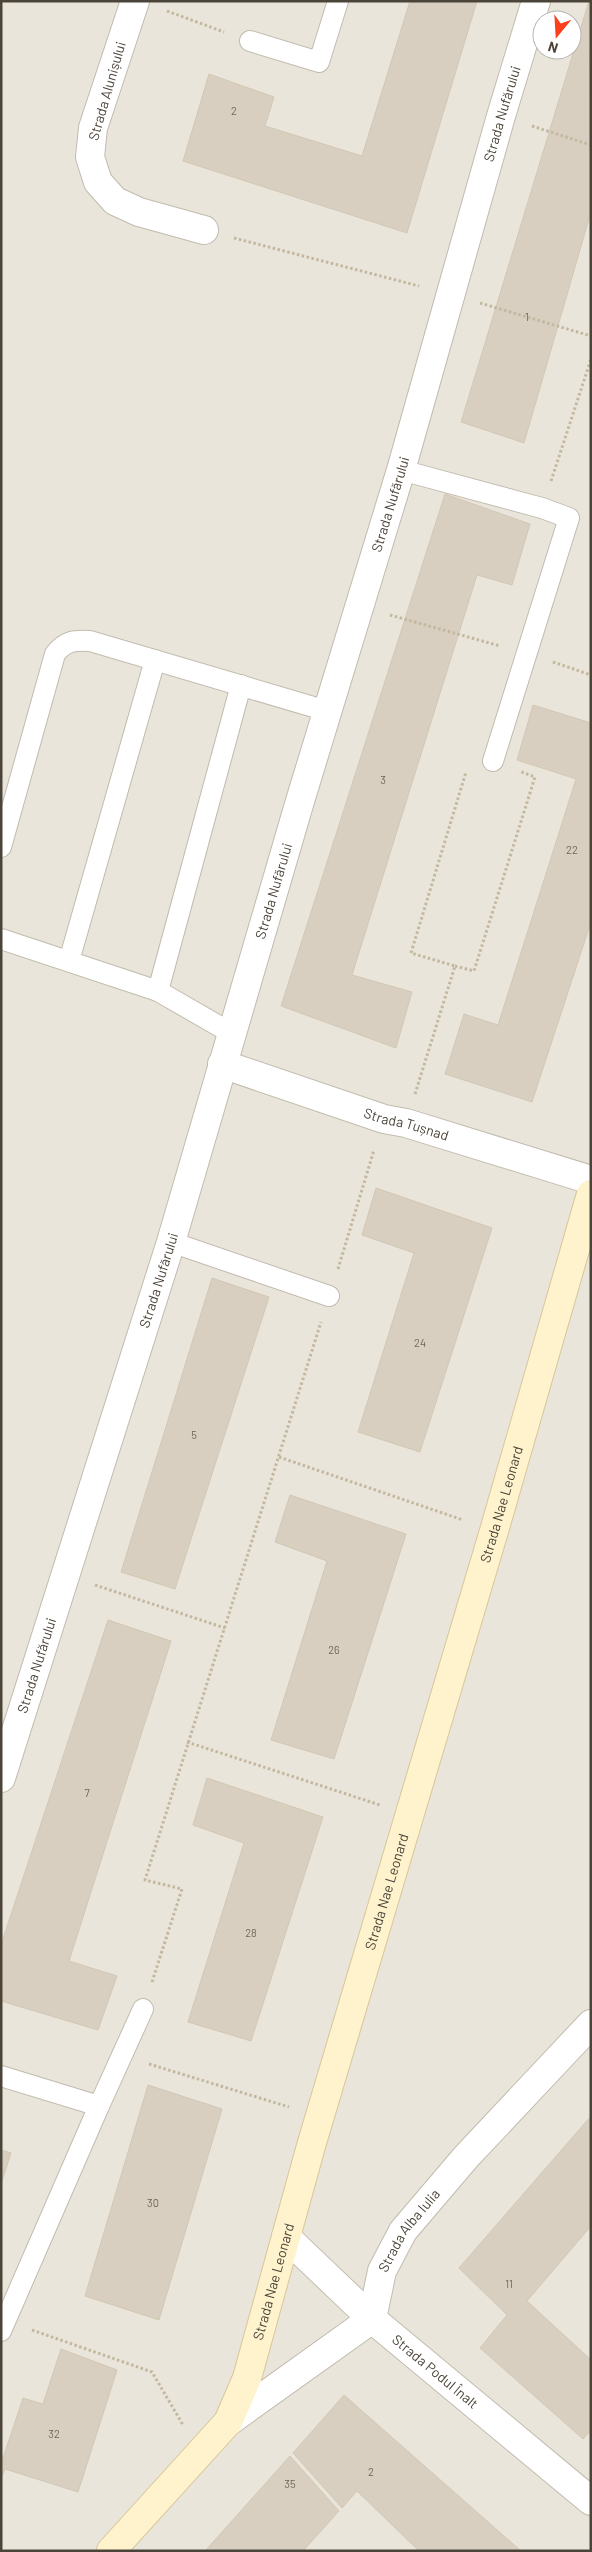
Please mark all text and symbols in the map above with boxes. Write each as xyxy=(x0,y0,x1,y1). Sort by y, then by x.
north arrow xyxy=(532,10,582,60)
text: N xyxy=(546,38,560,57)
street label: Strada Alunișului xyxy=(84,39,129,142)
street label: Strada Nufărului xyxy=(480,64,524,164)
house number: 2 xyxy=(231,104,237,117)
house number: 1 xyxy=(525,310,529,323)
street label: Strada Nufărului xyxy=(367,454,412,554)
house number: 3 xyxy=(380,773,386,786)
street label: Strada Nufărului xyxy=(251,841,295,941)
house number: 22 xyxy=(566,843,578,856)
street label: Strada Tușnad xyxy=(362,1104,451,1144)
street label: Strada Nufărului xyxy=(135,1231,181,1330)
house number: 24 xyxy=(414,1336,426,1349)
house number: 5 xyxy=(191,1428,197,1441)
street label: Strada Nae Leonard xyxy=(476,1444,526,1565)
street label: Strada Nufărului xyxy=(13,1616,59,1715)
house number: 26 xyxy=(328,1643,340,1656)
house number: 7 xyxy=(84,1786,90,1799)
street label: Strada Nae Leonard xyxy=(361,1831,412,1952)
house number: 28 xyxy=(245,1926,257,1939)
street label: Strada Alba Iulia xyxy=(374,2185,443,2275)
house number: 30 xyxy=(147,2196,159,2209)
street label: Strada Nae Leonard xyxy=(249,2221,297,2342)
house number: 11 xyxy=(505,2277,513,2290)
street label: Strada Podul Înalt xyxy=(389,2330,482,2412)
house number: 32 xyxy=(48,2427,60,2440)
house number: 2 xyxy=(368,2465,374,2478)
house number: 35 xyxy=(284,2477,296,2490)

